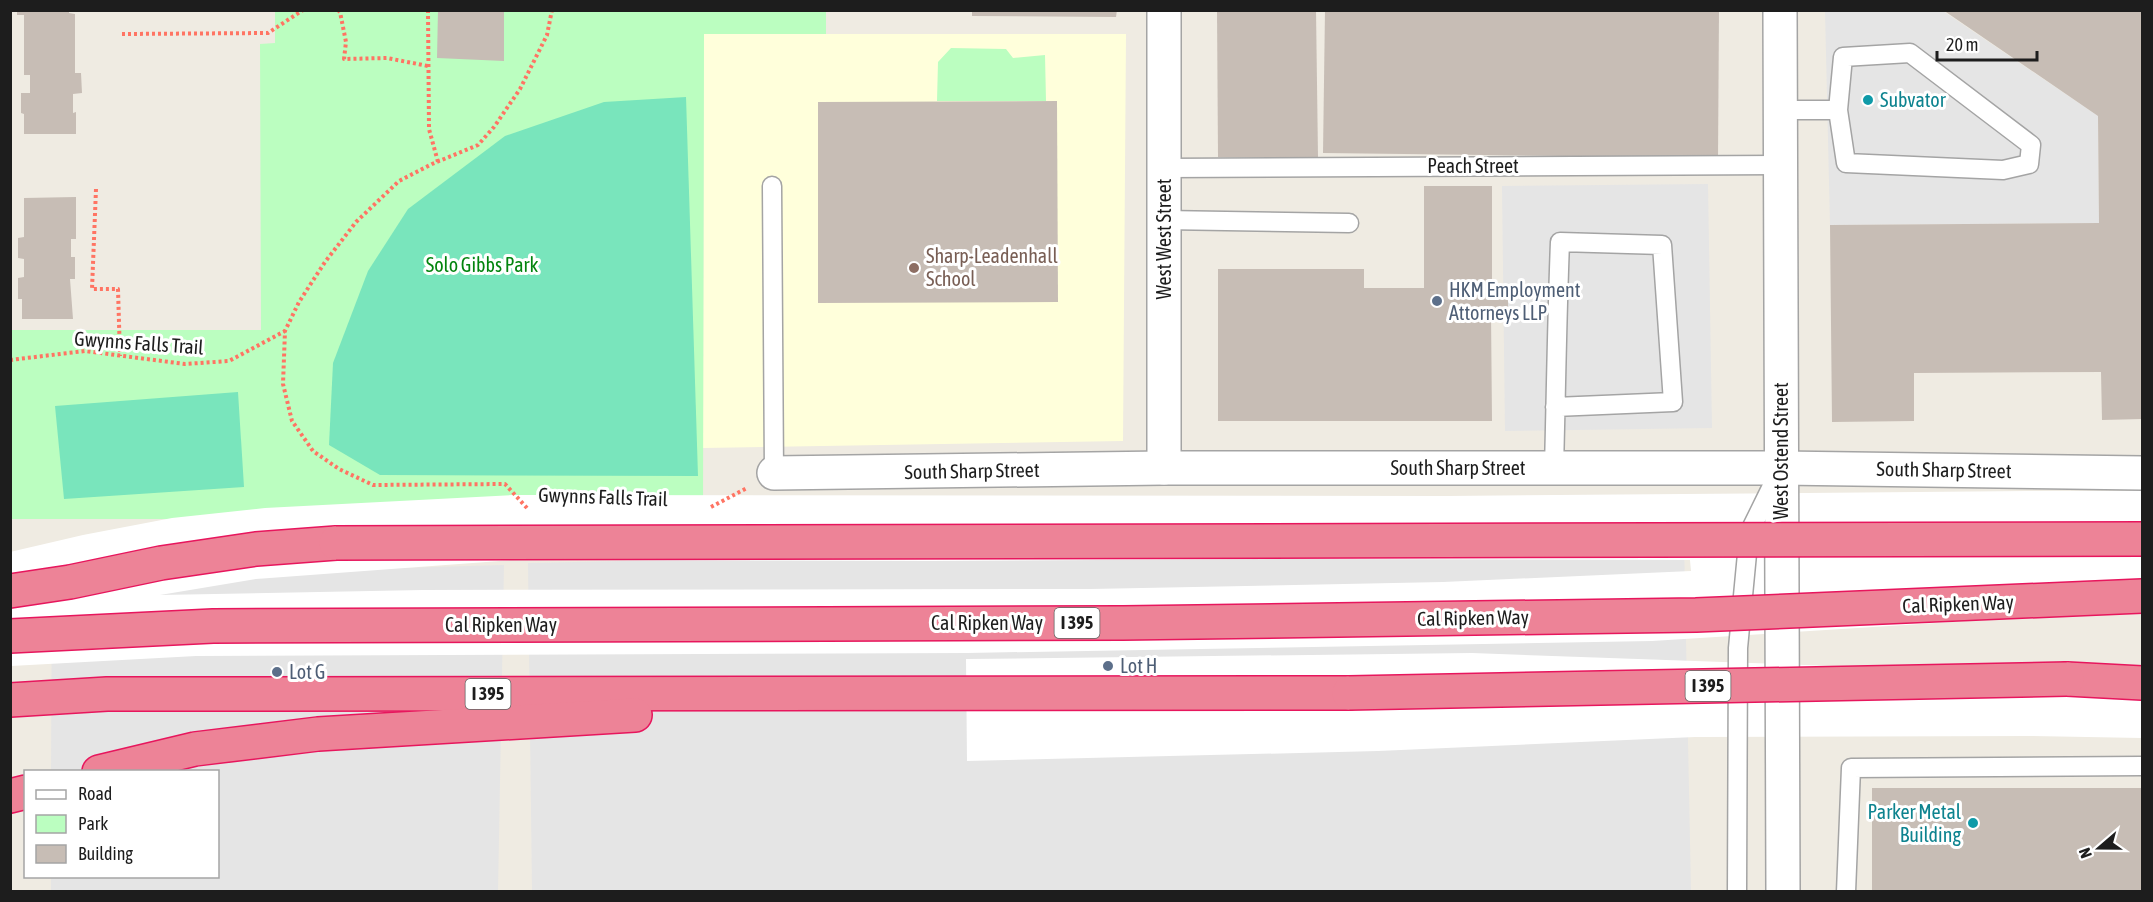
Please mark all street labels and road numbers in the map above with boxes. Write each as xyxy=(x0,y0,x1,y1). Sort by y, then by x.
street label: Peach Street xyxy=(1427,154,1519,177)
street label: West West Street xyxy=(1152,178,1175,299)
street label: Gwynns Falls Trail xyxy=(74,327,205,359)
street label: West Ostend Street xyxy=(1769,382,1792,520)
street label: South Sharp Street xyxy=(1390,456,1526,479)
street label: South Sharp Street xyxy=(1876,457,2012,482)
street label: South Sharp Street xyxy=(904,458,1040,483)
street label: Gwynns Falls Trail xyxy=(538,483,669,510)
street label: Cal Ripken Way xyxy=(1902,590,2014,617)
street label: Cal Ripken Way xyxy=(1417,605,1529,630)
road number: I 395 xyxy=(1054,608,1100,638)
street label: Cal Ripken Way xyxy=(931,611,1043,634)
street label: Cal Ripken Way xyxy=(445,613,557,636)
road number: I 395 xyxy=(1686,671,1730,701)
road number: I 395 xyxy=(466,679,510,709)

